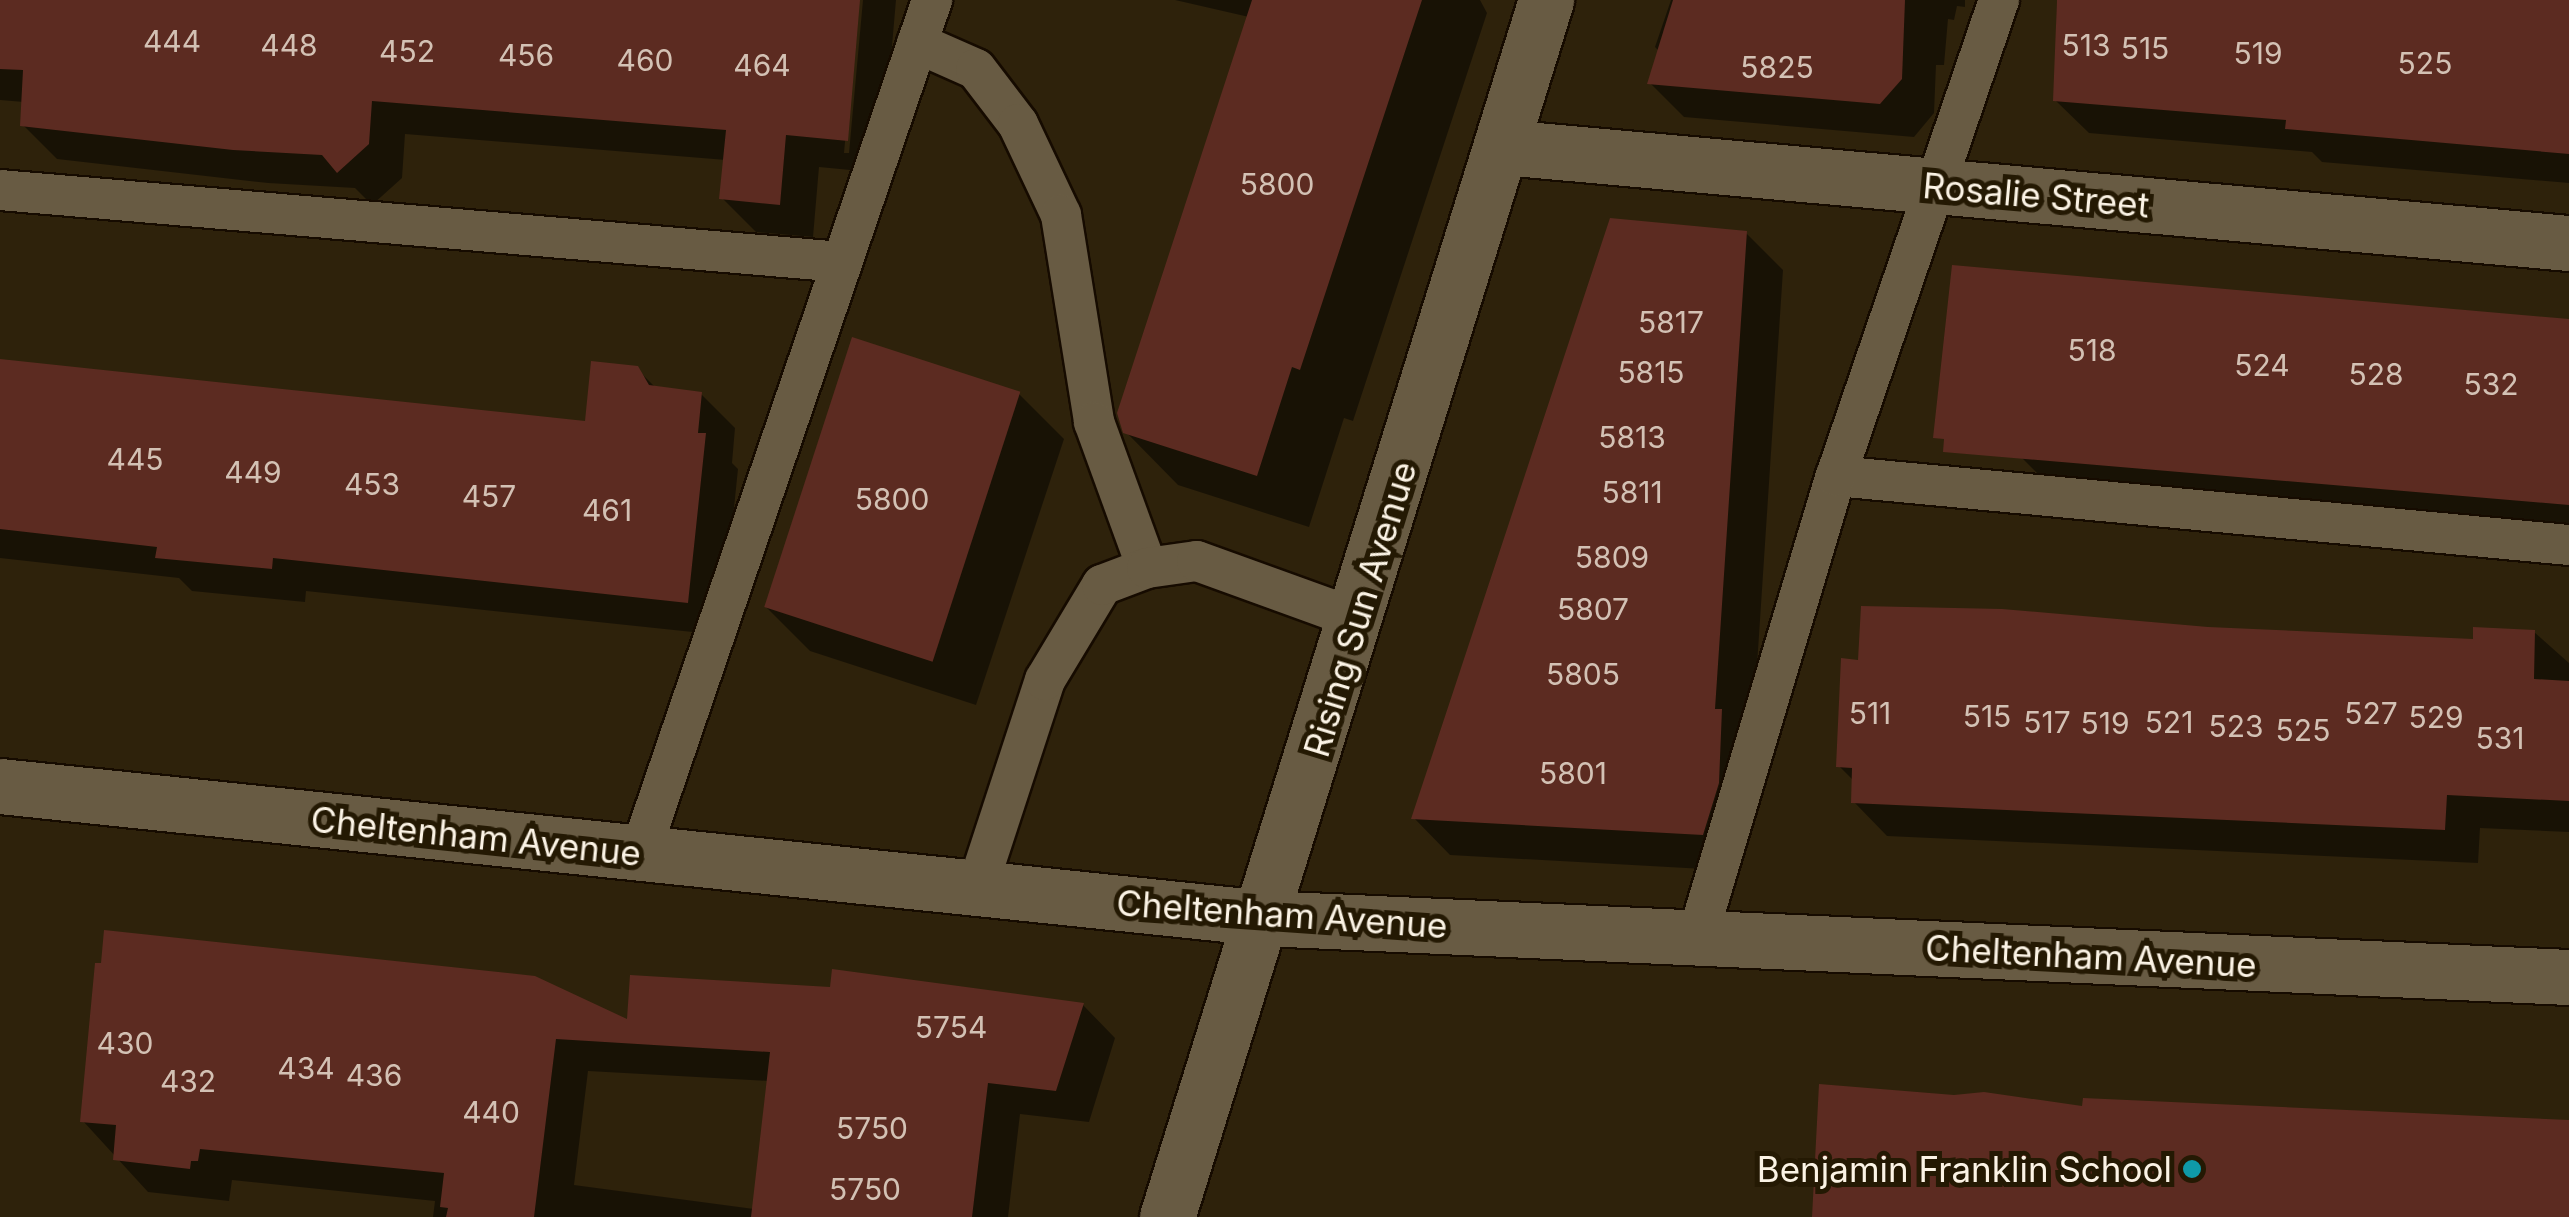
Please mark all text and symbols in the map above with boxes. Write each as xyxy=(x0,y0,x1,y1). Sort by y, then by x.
house number: 444 xyxy=(143,23,201,59)
house number: 448 xyxy=(260,27,318,63)
house number: 513 xyxy=(2062,27,2110,63)
house number: 515 xyxy=(2121,30,2169,66)
house number: 452 xyxy=(379,33,435,69)
house number: 519 xyxy=(2233,35,2283,71)
house number: 456 xyxy=(498,37,554,73)
house number: 460 xyxy=(617,42,673,78)
house number: 525 xyxy=(2398,45,2452,81)
house number: 464 xyxy=(733,47,791,83)
house number: 5825 xyxy=(1740,49,1814,85)
street label: Rosalie Street xyxy=(1921,164,2151,226)
house number: 5800 xyxy=(1240,166,1314,202)
house number: 5817 xyxy=(1638,304,1704,340)
house number: 518 xyxy=(2068,332,2116,368)
house number: 524 xyxy=(2234,347,2290,383)
house number: 5815 xyxy=(1617,354,1685,390)
house number: 528 xyxy=(2348,356,2404,392)
house number: 532 xyxy=(2463,366,2519,402)
house number: 5813 xyxy=(1598,419,1666,455)
house number: 445 xyxy=(107,441,163,477)
house number: 449 xyxy=(224,454,282,490)
street label: Rising Sun Avenue xyxy=(1295,456,1425,762)
house number: 453 xyxy=(344,466,400,502)
house number: 5811 xyxy=(1601,474,1663,510)
house number: 457 xyxy=(462,478,516,514)
house number: 5800 xyxy=(855,481,929,517)
house number: 461 xyxy=(582,492,632,528)
house number: 5809 xyxy=(1575,539,1649,575)
house number: 5807 xyxy=(1557,591,1629,627)
house number: 5805 xyxy=(1546,656,1620,692)
house number: 511 xyxy=(1849,695,1891,731)
house number: 527 xyxy=(2344,695,2398,731)
house number: 515 xyxy=(1963,698,2011,734)
house number: 529 xyxy=(2408,699,2464,735)
house number: 517 xyxy=(2023,704,2071,740)
house number: 521 xyxy=(2145,704,2193,740)
house number: 519 xyxy=(2080,705,2130,741)
house number: 523 xyxy=(2208,708,2264,744)
house number: 525 xyxy=(2276,712,2330,748)
house number: 531 xyxy=(2476,720,2524,756)
house number: 5801 xyxy=(1539,755,1607,791)
street label: Cheltenham Avenue xyxy=(309,798,643,874)
street label: Cheltenham Avenue xyxy=(1115,881,1449,947)
street label: Cheltenham Avenue xyxy=(1924,926,2258,986)
house number: 5754 xyxy=(915,1009,987,1045)
house number: 430 xyxy=(97,1025,153,1061)
house number: 434 xyxy=(277,1050,335,1086)
house number: 436 xyxy=(346,1057,402,1093)
house number: 432 xyxy=(160,1063,216,1099)
house number: 440 xyxy=(462,1094,520,1130)
house number: 5750 xyxy=(836,1110,908,1146)
place label: Benjamin Franklin School xyxy=(1757,1148,2172,1190)
marker: Benjamin Franklin School xyxy=(2181,1158,2203,1180)
house number: 5750 xyxy=(829,1171,901,1207)

